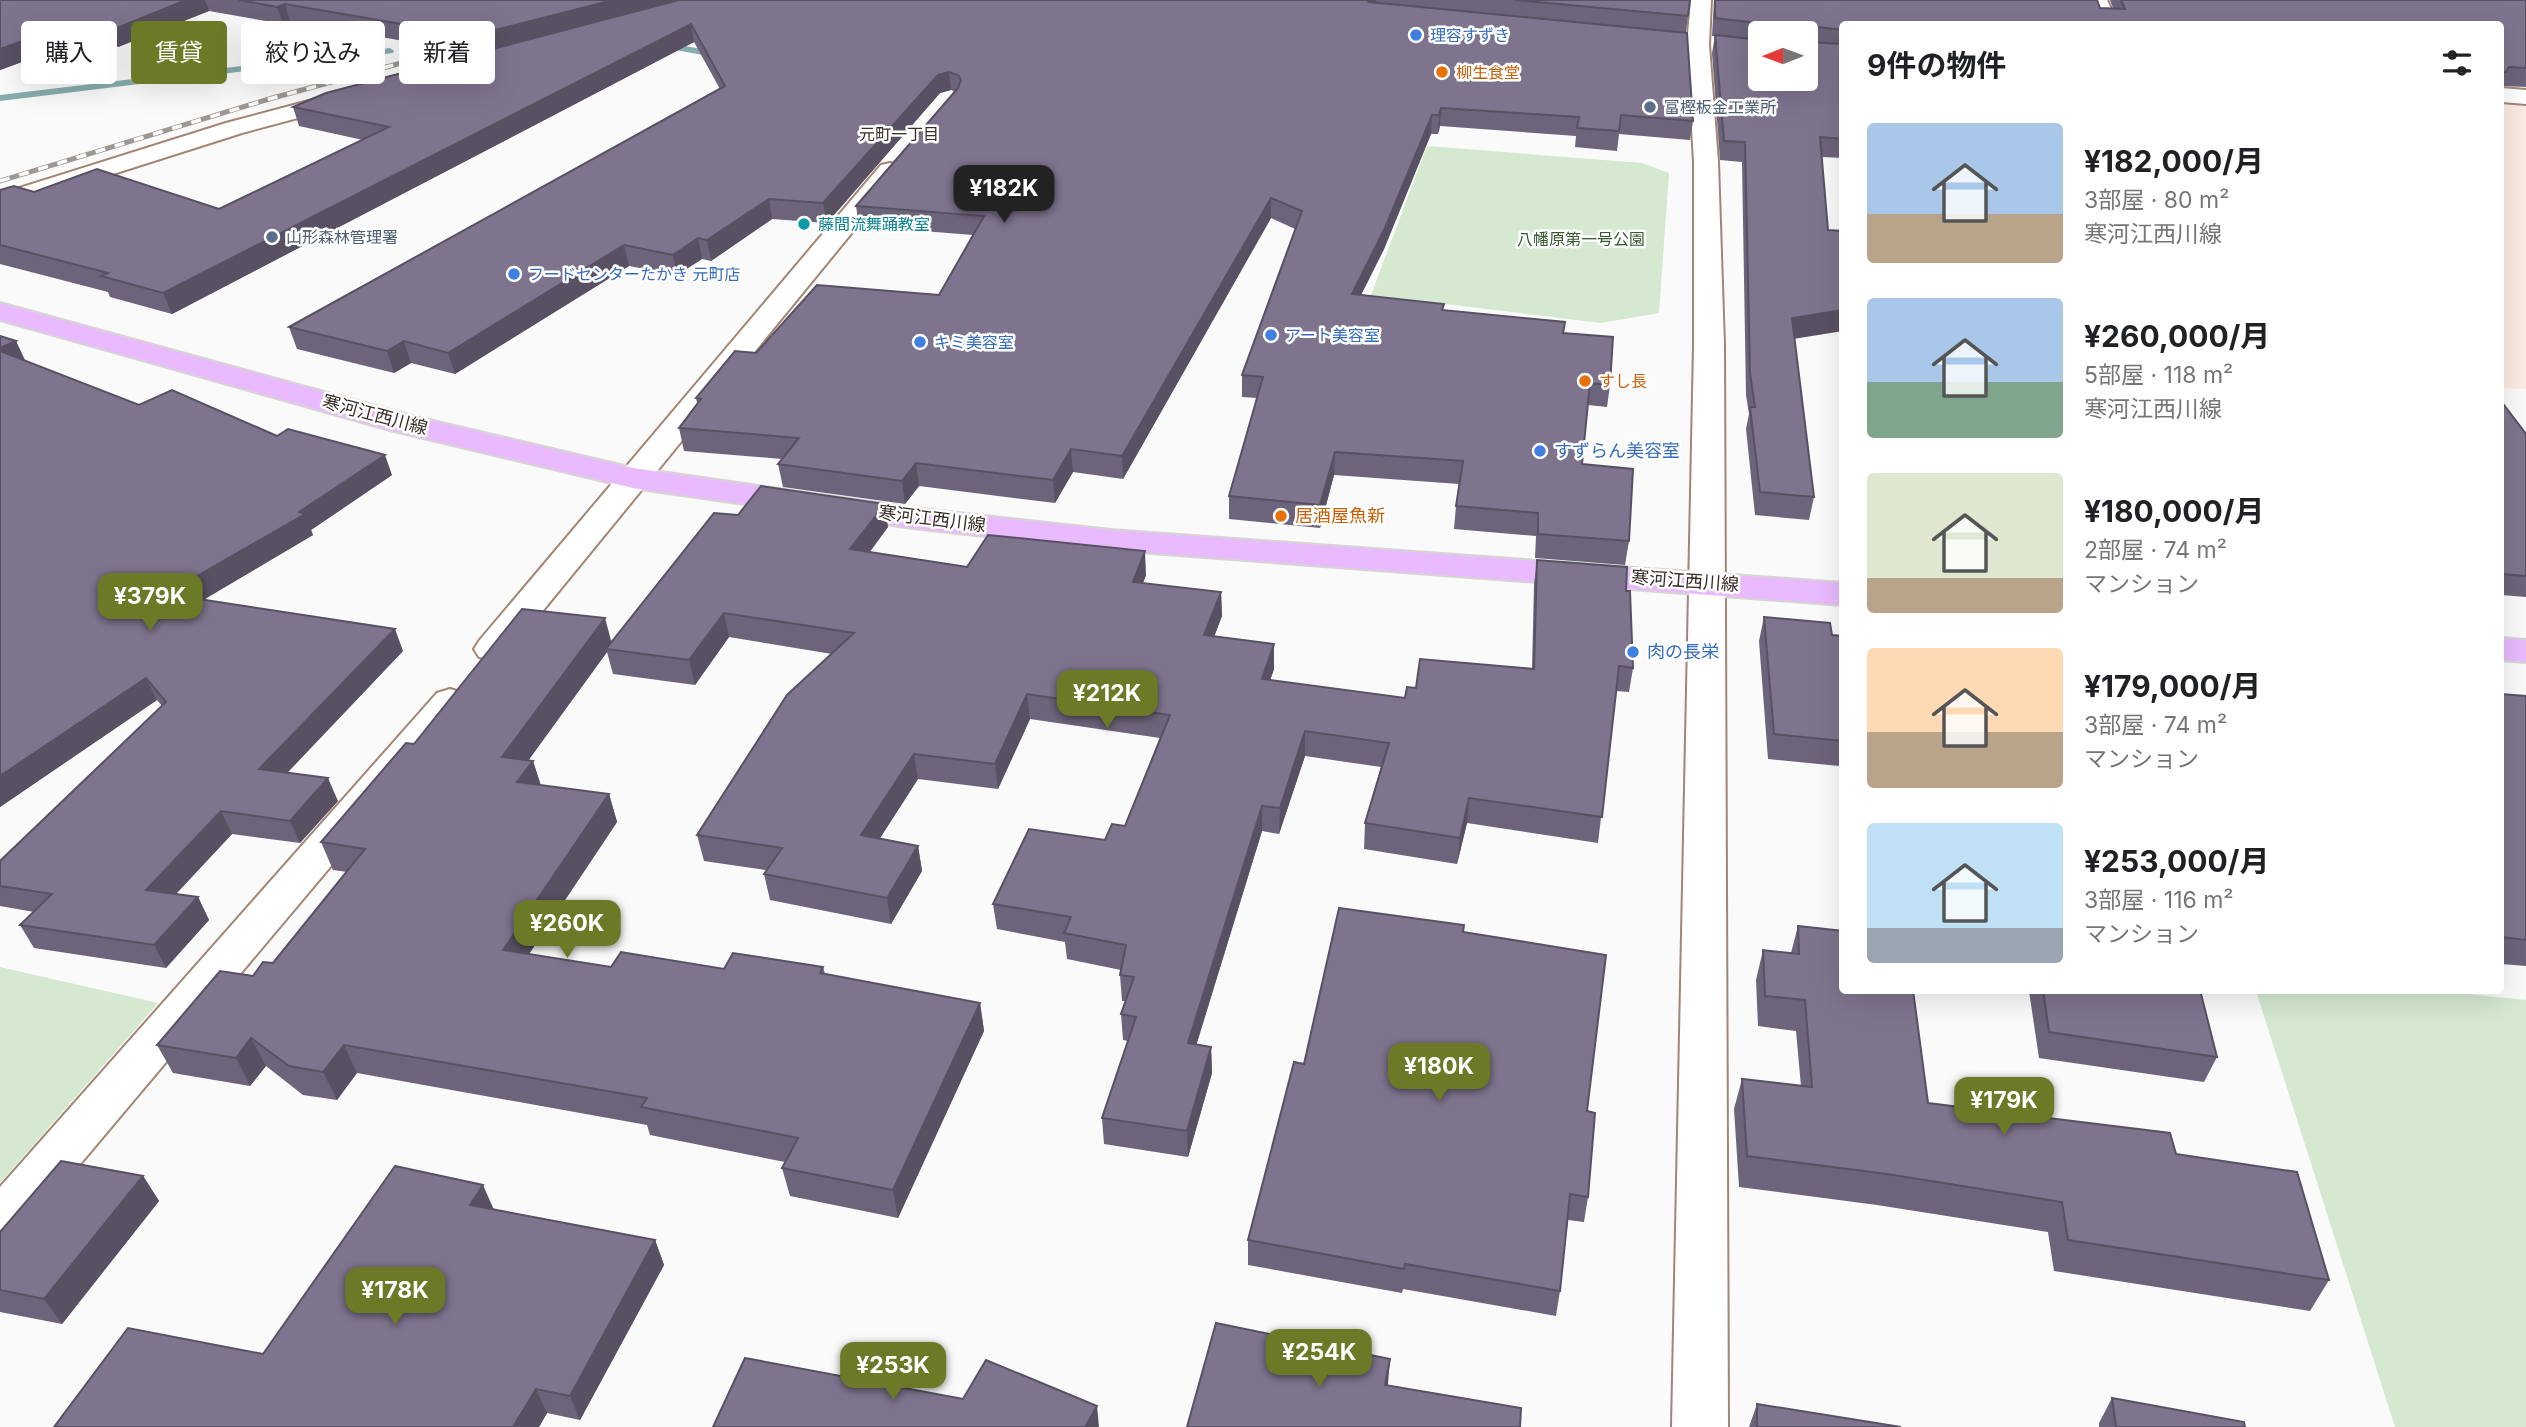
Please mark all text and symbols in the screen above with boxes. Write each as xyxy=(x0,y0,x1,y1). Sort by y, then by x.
chip: 購入 xyxy=(21,21,117,84)
chip: 賃貸 xyxy=(131,21,227,84)
chip: 絞り込み xyxy=(241,21,385,84)
chip: 新着 xyxy=(399,21,495,84)
north arrow xyxy=(1748,21,1818,91)
map controls xyxy=(1748,21,1818,91)
place label: 理容すずき xyxy=(1430,25,1510,45)
marker: 理容すずき xyxy=(1408,27,1424,43)
icon: filters xyxy=(2438,44,2476,82)
text: 9件の物件 xyxy=(1867,47,2006,83)
place label: 柳生食堂 xyxy=(1456,62,1520,82)
marker: 柳生食堂 xyxy=(1434,64,1450,80)
place label: 富樫板金工業所 xyxy=(1664,97,1776,117)
marker: 富樫板金工業所 xyxy=(1642,99,1658,115)
district label: 元町一丁目 xyxy=(859,124,939,144)
text: ¥182,000/月 xyxy=(2084,143,2264,179)
icon: home xyxy=(1923,151,2007,235)
pin: ¥182K xyxy=(955,166,1053,225)
text: ¥182K xyxy=(969,174,1039,202)
text: 3部屋 · 80 m² xyxy=(2084,186,2229,214)
place label: 藤間流舞踊教室 xyxy=(818,214,930,234)
marker: 藤間流舞踊教室 xyxy=(796,216,812,232)
text: 寒河江西川線 xyxy=(2084,220,2222,248)
place label: 山形森林管理署 xyxy=(286,227,398,247)
marker: 山形森林管理署 xyxy=(264,229,280,245)
park label: 八幡原第一号公園 xyxy=(1517,229,1645,249)
place label: フードセンターたかき 元町店 xyxy=(528,264,741,284)
marker: フードセンターたかき 元町店 xyxy=(506,266,522,282)
text: ¥260,000/月 xyxy=(2084,318,2270,354)
place label: アート美容室 xyxy=(1285,325,1380,345)
icon: home xyxy=(1923,326,2007,410)
marker: アート美容室 xyxy=(1263,327,1279,343)
place label: キミ美容室 xyxy=(934,332,1014,352)
marker: キミ美容室 xyxy=(912,334,928,350)
text: 5部屋 · 118 m² xyxy=(2084,361,2233,389)
place label: すし長 xyxy=(1599,371,1647,391)
marker: すし長 xyxy=(1577,373,1593,389)
street label: 寒河江西川線 xyxy=(320,390,430,439)
text: 寒河江西川線 xyxy=(2084,395,2222,423)
place label: すずらん美容室 xyxy=(1554,440,1680,461)
marker: すずらん美容室 xyxy=(1532,443,1548,459)
text: ¥180,000/月 xyxy=(2084,493,2264,529)
icon: home xyxy=(1923,501,2007,585)
street label: 寒河江西川線 xyxy=(877,502,987,536)
place label: 居酒屋魚新 xyxy=(1295,505,1385,526)
marker: 居酒屋魚新 xyxy=(1273,508,1289,524)
text: 2部屋 · 74 m² xyxy=(2084,536,2227,564)
street label: 寒河江西川線 xyxy=(1630,566,1740,595)
text: マンション xyxy=(2084,570,2199,598)
pin: ¥379K xyxy=(101,574,199,633)
text: ¥379K xyxy=(114,582,186,610)
place label: 肉の長栄 xyxy=(1647,641,1719,662)
marker: 肉の長栄 xyxy=(1625,644,1641,660)
text: ¥179,000/月 xyxy=(2084,668,2261,704)
pin: ¥212K xyxy=(1058,670,1156,730)
icon: home xyxy=(1923,676,2007,760)
text: ¥212K xyxy=(1073,679,1141,707)
text: 3部屋 · 74 m² xyxy=(2084,711,2227,739)
text: マンション xyxy=(2084,745,2199,773)
text: ¥253,000/月 xyxy=(2084,843,2269,879)
icon: home xyxy=(1923,851,2007,935)
text: 3部屋 · 116 m² xyxy=(2084,886,2234,914)
pin: ¥260K xyxy=(518,900,616,960)
text: ¥260K xyxy=(530,909,604,937)
text: マンション xyxy=(2084,920,2199,948)
pin: ¥180K xyxy=(1390,1044,1488,1103)
text: ¥180K xyxy=(1404,1052,1474,1080)
pin: ¥179K xyxy=(1955,1078,2053,1137)
text: ¥179K xyxy=(1970,1086,2038,1114)
pin: ¥178K xyxy=(346,1268,444,1327)
text: ¥178K xyxy=(361,1276,429,1304)
pin: ¥254K xyxy=(1270,1330,1368,1389)
text: ¥254K xyxy=(1282,1338,1356,1366)
pin: ¥253K xyxy=(844,1342,942,1402)
text: ¥253K xyxy=(856,1351,930,1379)

